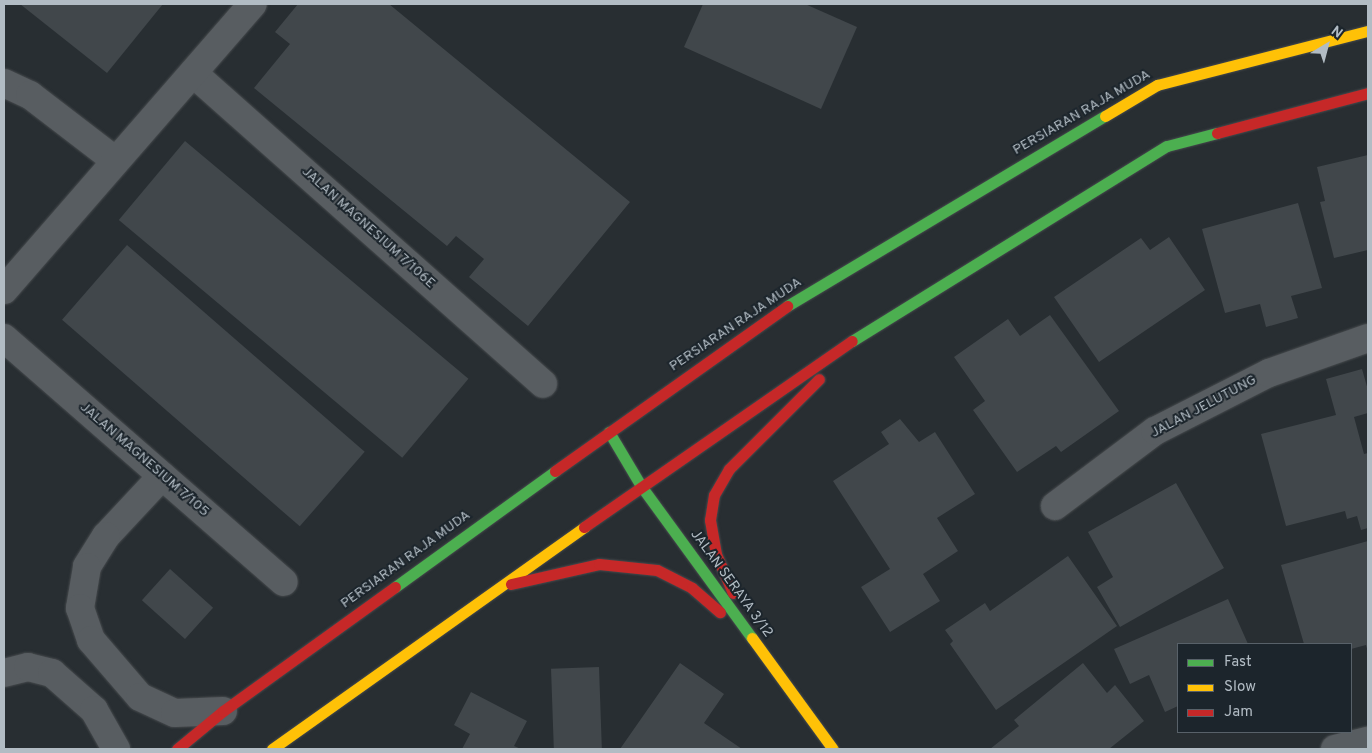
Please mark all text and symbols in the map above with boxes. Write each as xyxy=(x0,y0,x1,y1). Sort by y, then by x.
north arrow xyxy=(1302,20,1352,70)
text: N xyxy=(1327,23,1345,42)
street label: PERSIARAN RAJA MUDA xyxy=(1010,67,1154,159)
street label: JALAN MAGNESIUM 7/106E xyxy=(298,163,438,293)
street label: PERSIARAN RAJA MUDA xyxy=(666,274,806,376)
street label: JALAN JELUTUNG xyxy=(1148,372,1260,442)
street label: JALAN MAGNESIUM 7/105 xyxy=(76,399,212,521)
street label: PERSIARAN RAJA MUDA xyxy=(338,507,474,613)
street label: JALAN SERAYA 3/12 xyxy=(686,527,776,641)
legend xyxy=(1177,643,1352,733)
text: Fast xyxy=(1224,653,1252,672)
text: Slow xyxy=(1224,678,1256,697)
text: Jam xyxy=(1224,703,1253,722)

